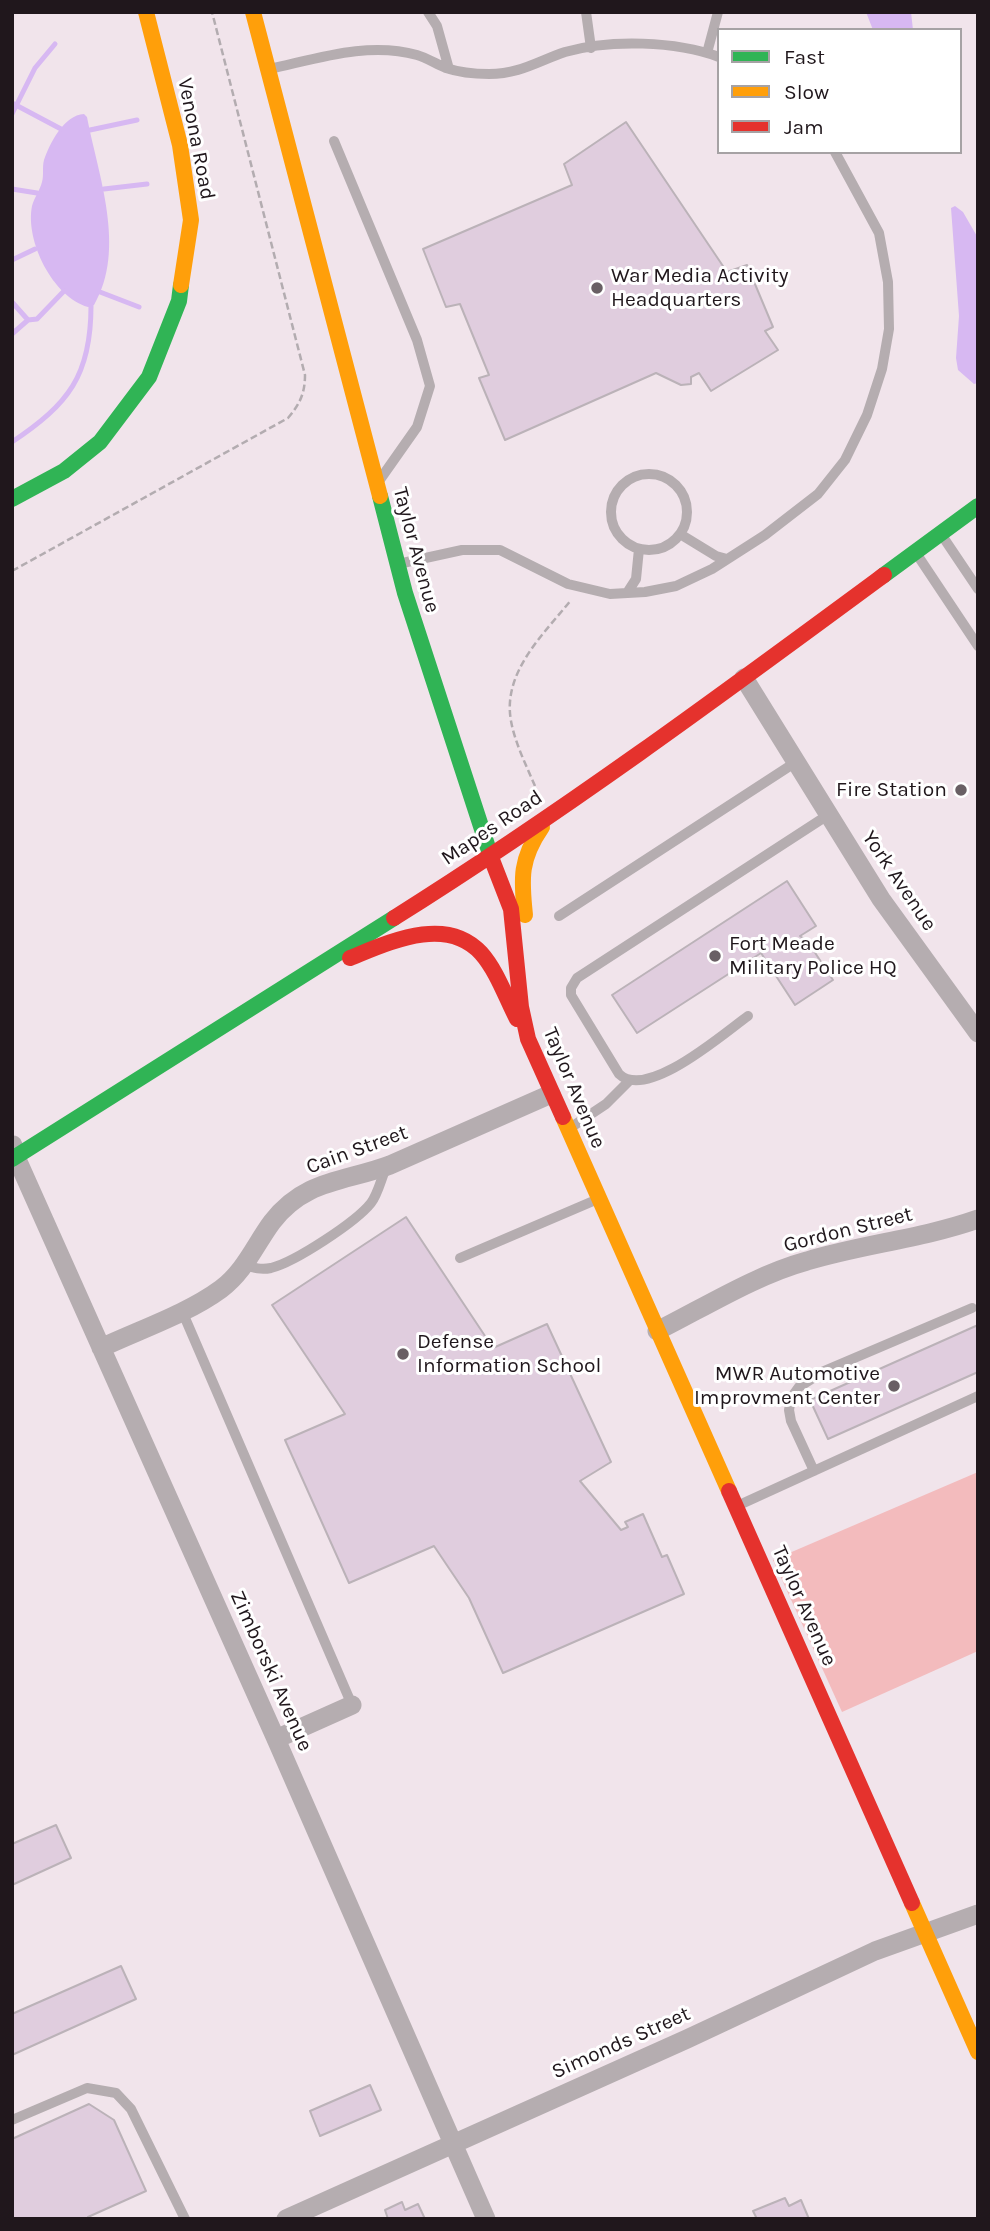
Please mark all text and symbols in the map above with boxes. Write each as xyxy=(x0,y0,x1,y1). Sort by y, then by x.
legend xyxy=(717,28,962,154)
text: Fast xyxy=(784,45,825,69)
street label: Venona Road xyxy=(172,76,220,202)
text: Slow xyxy=(784,80,829,104)
text: Jam xyxy=(784,115,824,139)
place label: War Media Activity Headquarters xyxy=(611,263,789,313)
marker: War Media Activity Headquarters xyxy=(589,280,605,296)
street label: Taylor Avenue xyxy=(387,484,445,616)
place label: Fire Station xyxy=(836,777,947,803)
marker: Fire Station xyxy=(953,782,969,798)
street label: Mapes Road xyxy=(437,785,547,871)
street label: York Avenue xyxy=(856,826,942,936)
place label: Fort Meade Military Police HQ xyxy=(729,931,897,981)
marker: Fort Meade Military Police HQ xyxy=(707,948,723,964)
street label: Taylor Avenue xyxy=(537,1024,611,1152)
street label: Cain Street xyxy=(303,1120,411,1180)
street label: Gordon Street xyxy=(781,1202,915,1258)
place label: Defense Information School xyxy=(417,1329,601,1379)
marker: Defense Information School xyxy=(395,1346,411,1362)
place label: MWR Automotive Improvment Center xyxy=(694,1361,880,1411)
marker: MWR Automotive Improvment Center xyxy=(886,1378,902,1394)
street label: Taylor Avenue xyxy=(766,1542,842,1670)
street label: Zimborski Avenue xyxy=(224,1587,318,1755)
street label: Simonds Street xyxy=(548,2001,694,2085)

